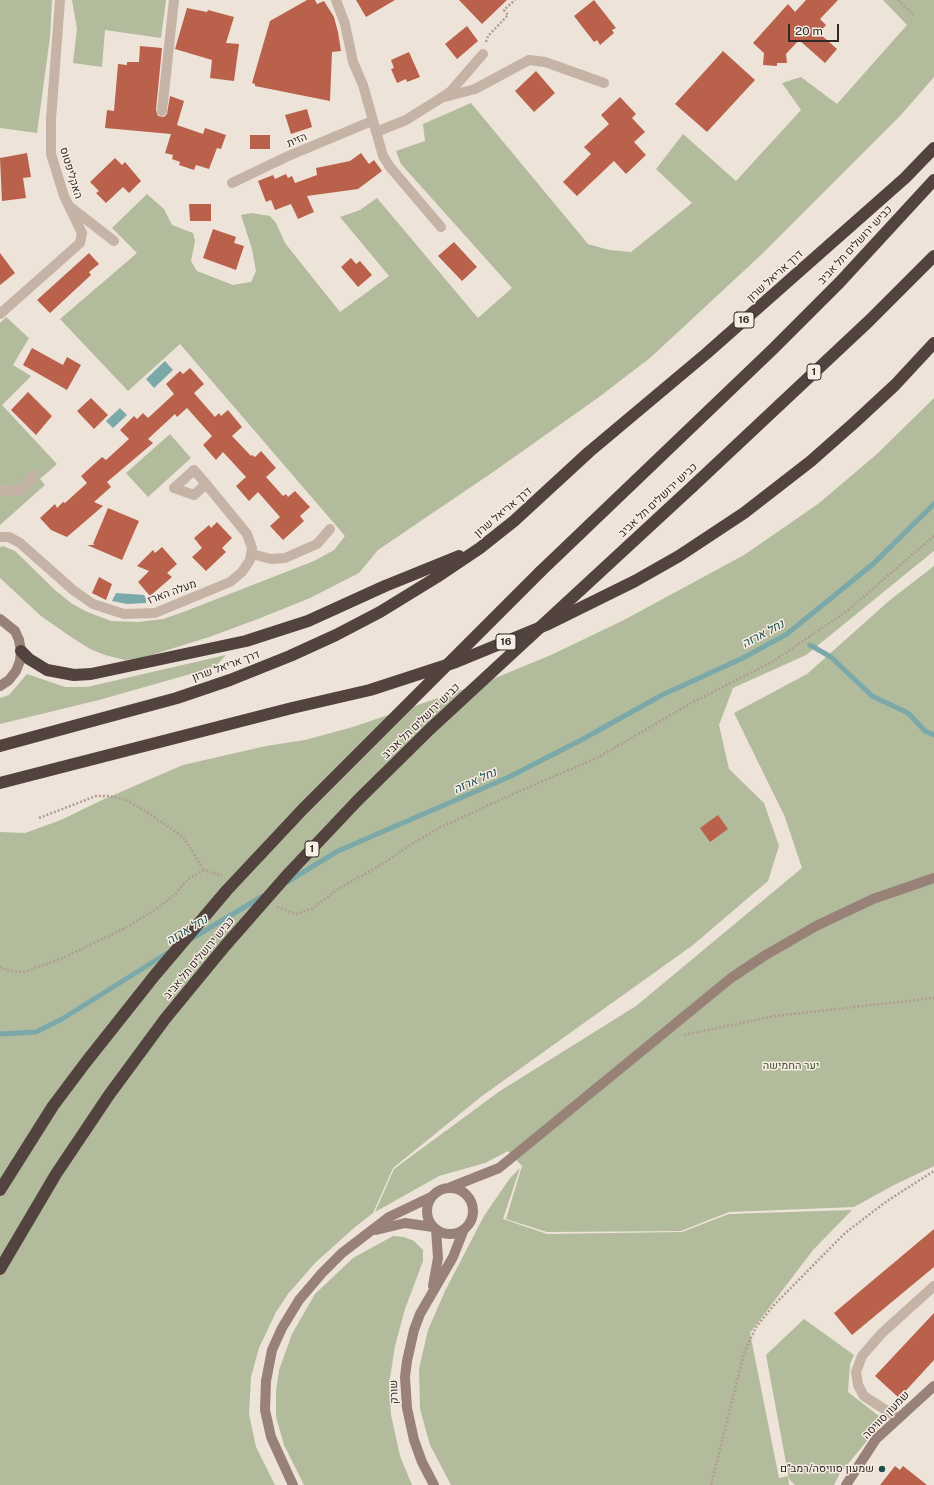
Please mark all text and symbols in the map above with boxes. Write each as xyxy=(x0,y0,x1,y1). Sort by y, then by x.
scale bar xyxy=(790,16,841,42)
text: 20 m xyxy=(795,24,823,38)
street label: הזית xyxy=(285,130,309,150)
street label: האקליפטוס xyxy=(57,146,85,200)
street label: כביש ירושלים תל אביב xyxy=(815,203,895,287)
street label: דרך אריאל שרון xyxy=(744,247,806,305)
road number: 16 xyxy=(734,312,754,328)
road number: 1 xyxy=(807,364,821,380)
street label: כביש ירושלים תל אביב xyxy=(616,460,700,540)
street label: דרך אריאל שרון xyxy=(472,484,534,540)
street label: מעלה הארז xyxy=(146,577,198,607)
water label: נחל ארזה xyxy=(739,617,787,651)
road number: 16 xyxy=(496,634,516,650)
street label: דרך אריאל שרון xyxy=(190,648,262,684)
street label: כביש ירושלים תל אביב xyxy=(379,681,463,761)
water label: נחל ארזה xyxy=(451,765,499,797)
road number: 1 xyxy=(305,841,319,857)
water label: נחל ארזה xyxy=(164,912,210,948)
street label: כביש ירושלים תל אביב xyxy=(161,914,237,1002)
park label: יער החמישה xyxy=(763,1059,819,1073)
street label: שורק xyxy=(387,1380,401,1404)
street label: שמעון סוויסה xyxy=(860,1388,912,1442)
place label: שמעון סוויסה/רמב״ם xyxy=(780,1462,874,1476)
marker: שמעון סוויסה/רמב״ם xyxy=(877,1464,887,1474)

